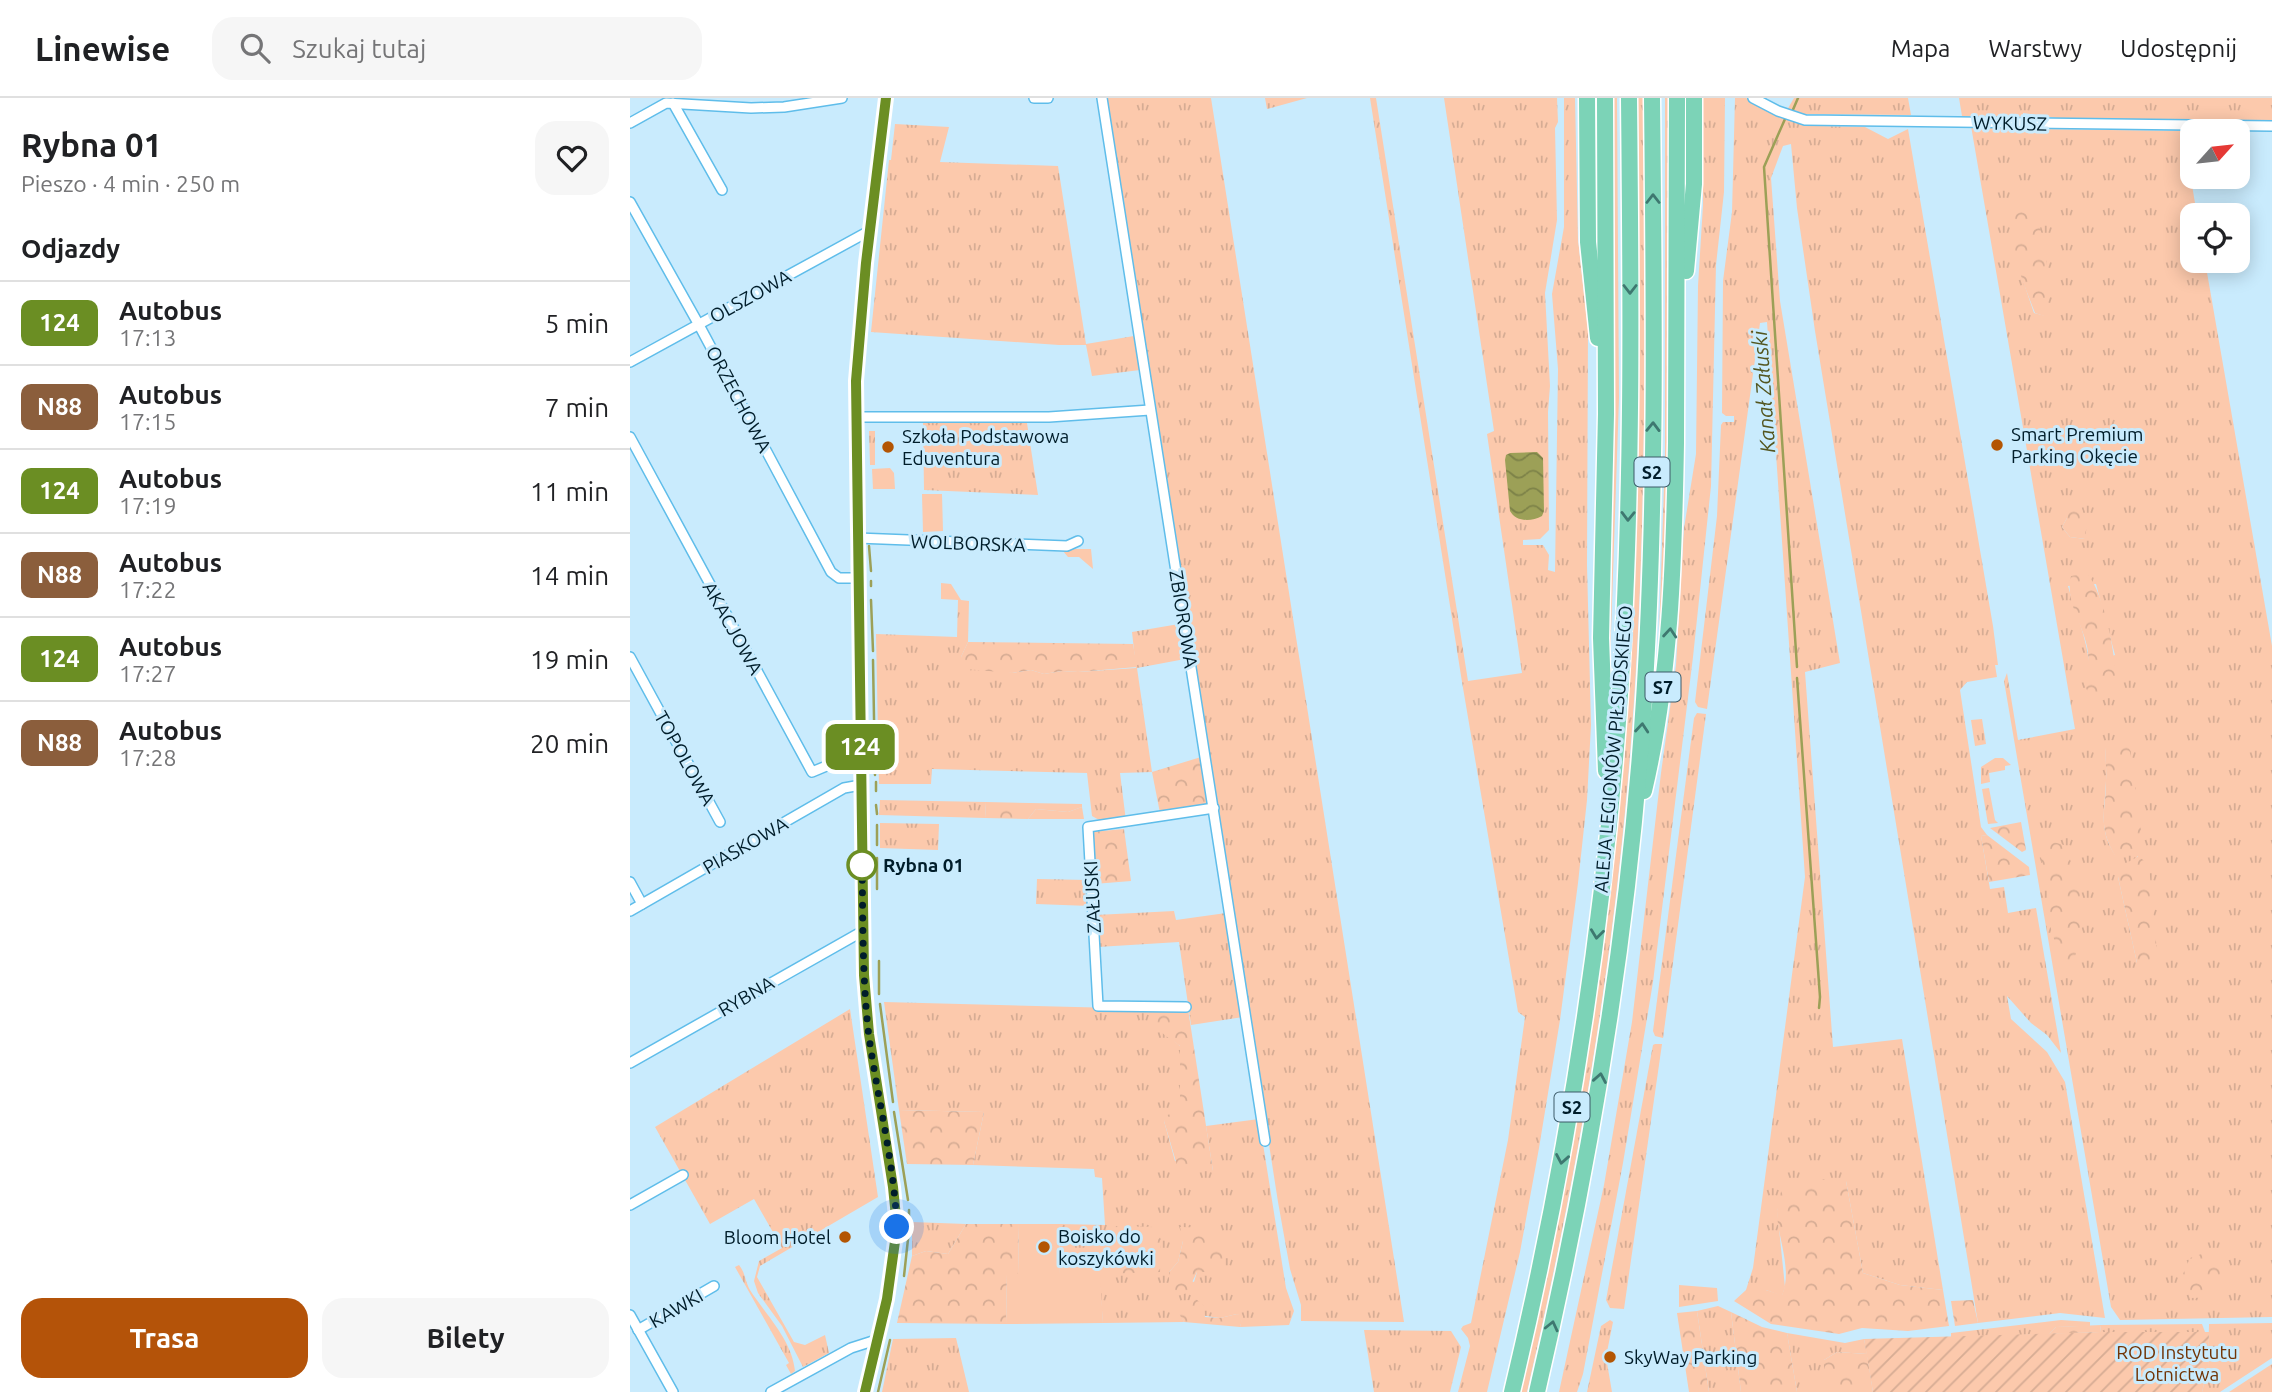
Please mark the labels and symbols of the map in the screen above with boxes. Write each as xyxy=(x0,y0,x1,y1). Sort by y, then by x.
street label: WYKUSZ xyxy=(1973,111,2048,135)
north arrow xyxy=(2180,119,2250,189)
one-way arrow xyxy=(1645,194,1661,204)
street label: OLSZOWA xyxy=(706,264,795,327)
one-way arrow xyxy=(1622,284,1638,294)
water label: Kanał Załuski xyxy=(1747,329,1779,454)
street label: ORZECHOWA xyxy=(702,342,777,457)
one-way arrow xyxy=(1645,421,1660,432)
place label: Smart Premium Parking Okęcie xyxy=(2011,423,2143,467)
place label: Szkoła Podstawowa Eduventura xyxy=(902,425,1069,469)
marker: Smart Premium Parking Okęcie xyxy=(1989,437,2005,453)
marker: Szkoła Podstawowa Eduventura xyxy=(880,439,896,455)
road number: S2 xyxy=(1634,458,1670,486)
one-way arrow xyxy=(1620,511,1636,522)
street label: WOLBORSKA xyxy=(910,530,1027,556)
street label: ZBIOROWA xyxy=(1165,569,1203,670)
street label: AKACJOWA xyxy=(699,578,768,679)
street label: ALEJA LEGIONÓW PIŁSUDSKIEGO xyxy=(1589,604,1637,894)
one-way arrow xyxy=(1662,627,1677,638)
road number: S7 xyxy=(1646,672,1680,702)
street label: TOPOLOWA xyxy=(650,707,720,810)
one-way arrow xyxy=(1634,722,1649,733)
line badge: 124 xyxy=(820,724,900,770)
street label: PIASKOWA xyxy=(699,812,792,878)
marker: Rybna 01 xyxy=(847,850,877,880)
place label: Rybna 01 xyxy=(883,854,964,876)
street label: ZAŁUSKI xyxy=(1079,860,1105,934)
one-way arrow xyxy=(1589,929,1604,940)
street label: RYBNA xyxy=(714,971,778,1021)
one-way arrow xyxy=(1592,1072,1607,1084)
road number: S2 xyxy=(1555,1092,1590,1122)
one-way arrow xyxy=(1556,1153,1571,1165)
your location xyxy=(879,1209,914,1244)
place label: Boisko do koszykówki xyxy=(1058,1225,1154,1269)
place label: Bloom Hotel xyxy=(724,1226,831,1248)
marker: Bloom Hotel xyxy=(837,1229,853,1245)
marker: Boisko do koszykówki xyxy=(1036,1239,1052,1255)
street label: KAWKI xyxy=(645,1284,707,1332)
one-way arrow xyxy=(1544,1320,1558,1332)
park label: ROD Instytutu Lotnictwa xyxy=(2116,1341,2238,1385)
place label: SkyWay Parking xyxy=(1624,1346,1757,1368)
marker: SkyWay Parking xyxy=(1602,1349,1618,1365)

